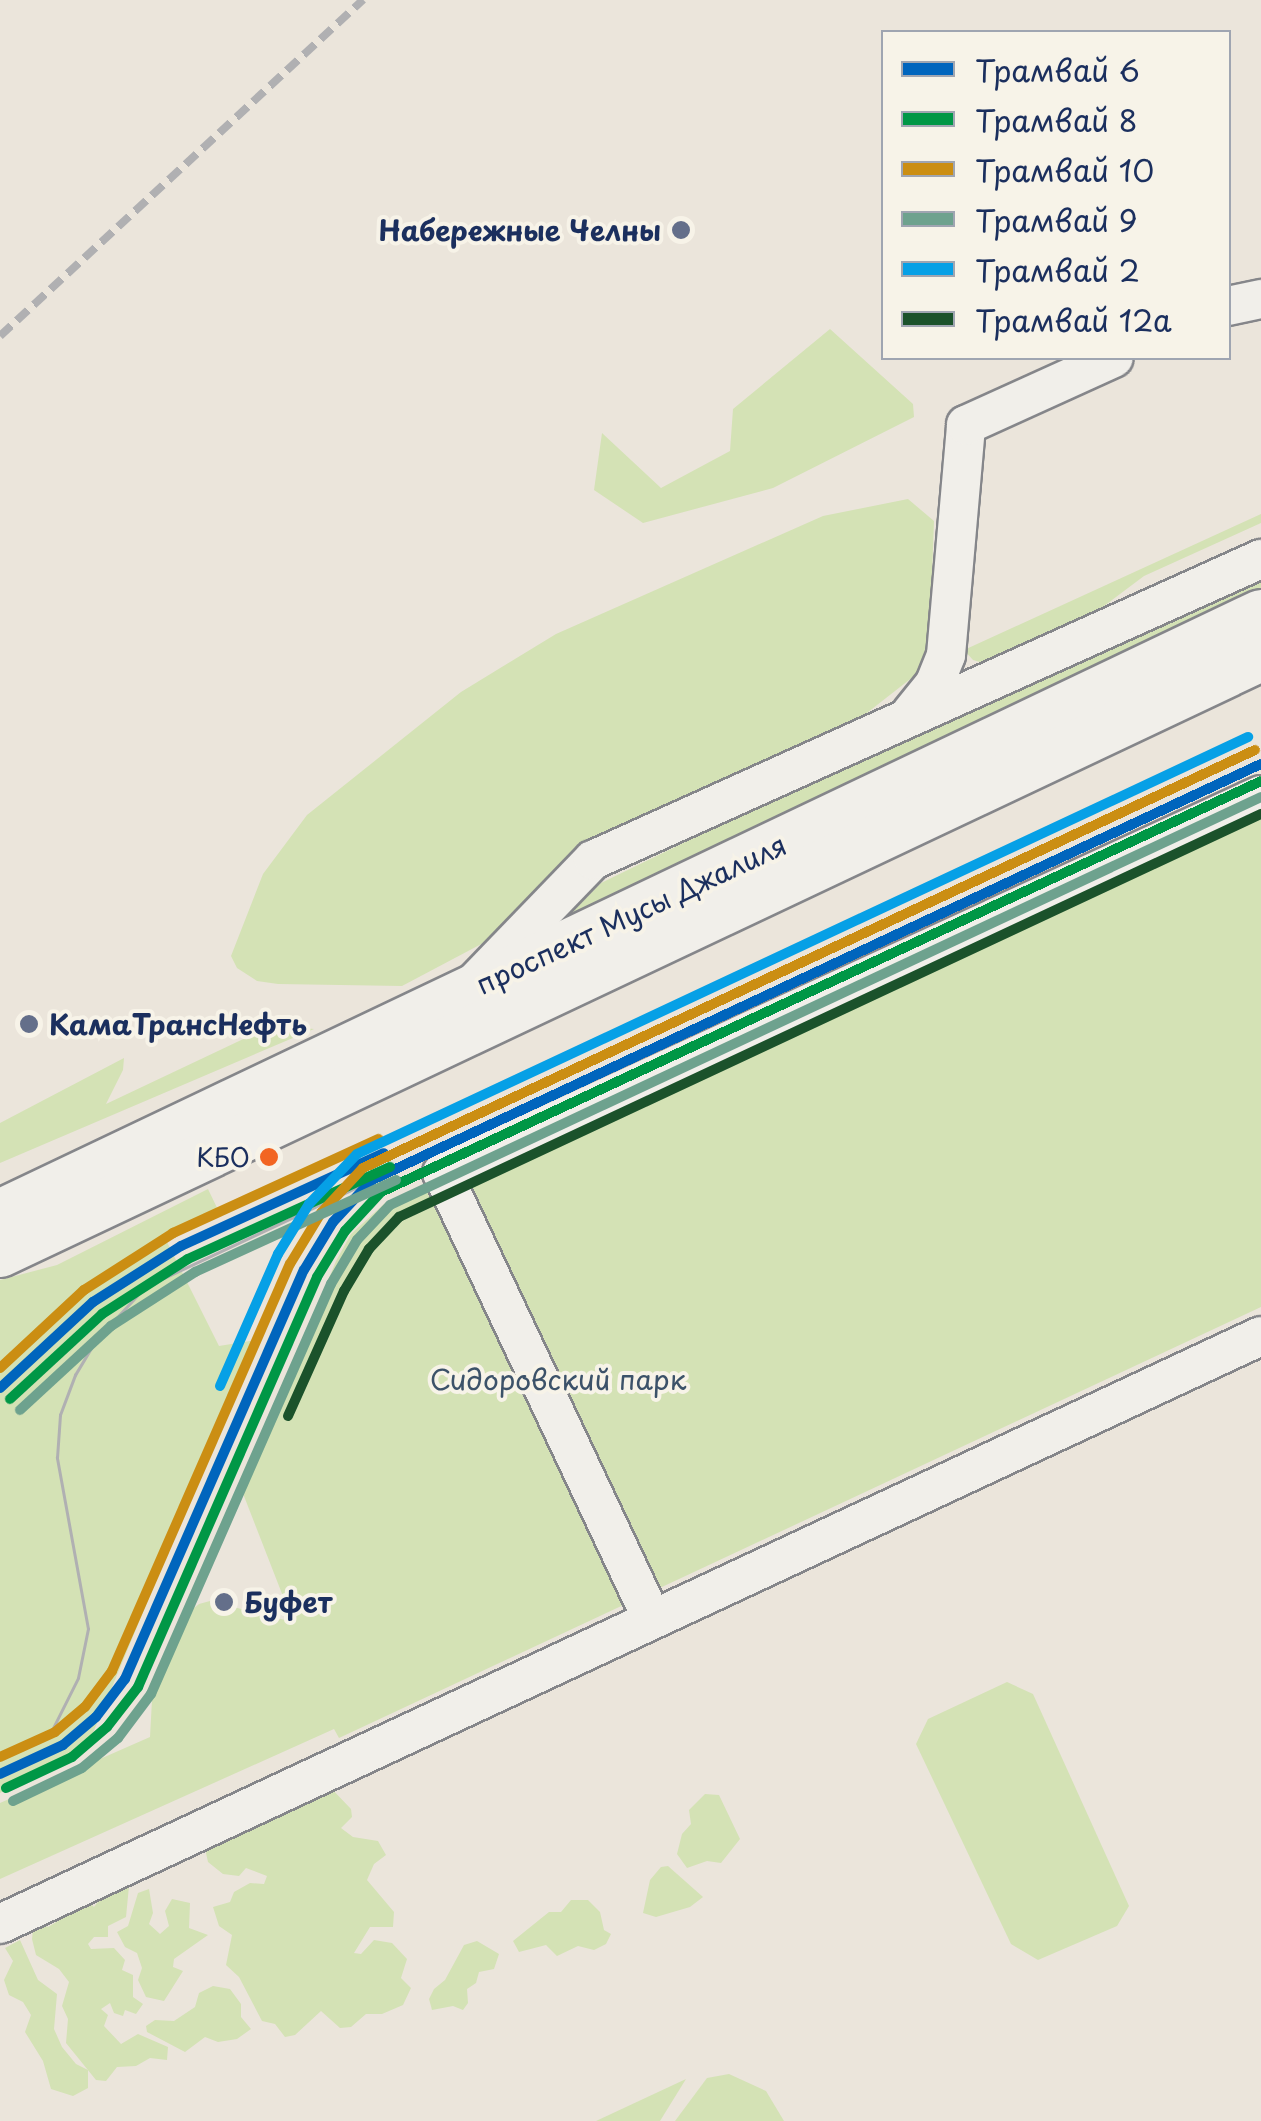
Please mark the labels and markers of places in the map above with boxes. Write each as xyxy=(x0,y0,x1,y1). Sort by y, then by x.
place label: Набережные Челны xyxy=(377,213,661,247)
marker: Набережные Челны xyxy=(670,219,692,241)
place label: КамаТрансНефть xyxy=(49,1007,307,1041)
marker: КамаТрансНефть xyxy=(18,1013,40,1035)
place label: КБО xyxy=(196,1141,250,1173)
marker: КБО xyxy=(259,1147,279,1167)
place label: Буфет xyxy=(244,1585,332,1619)
marker: Буфет xyxy=(213,1591,235,1613)

